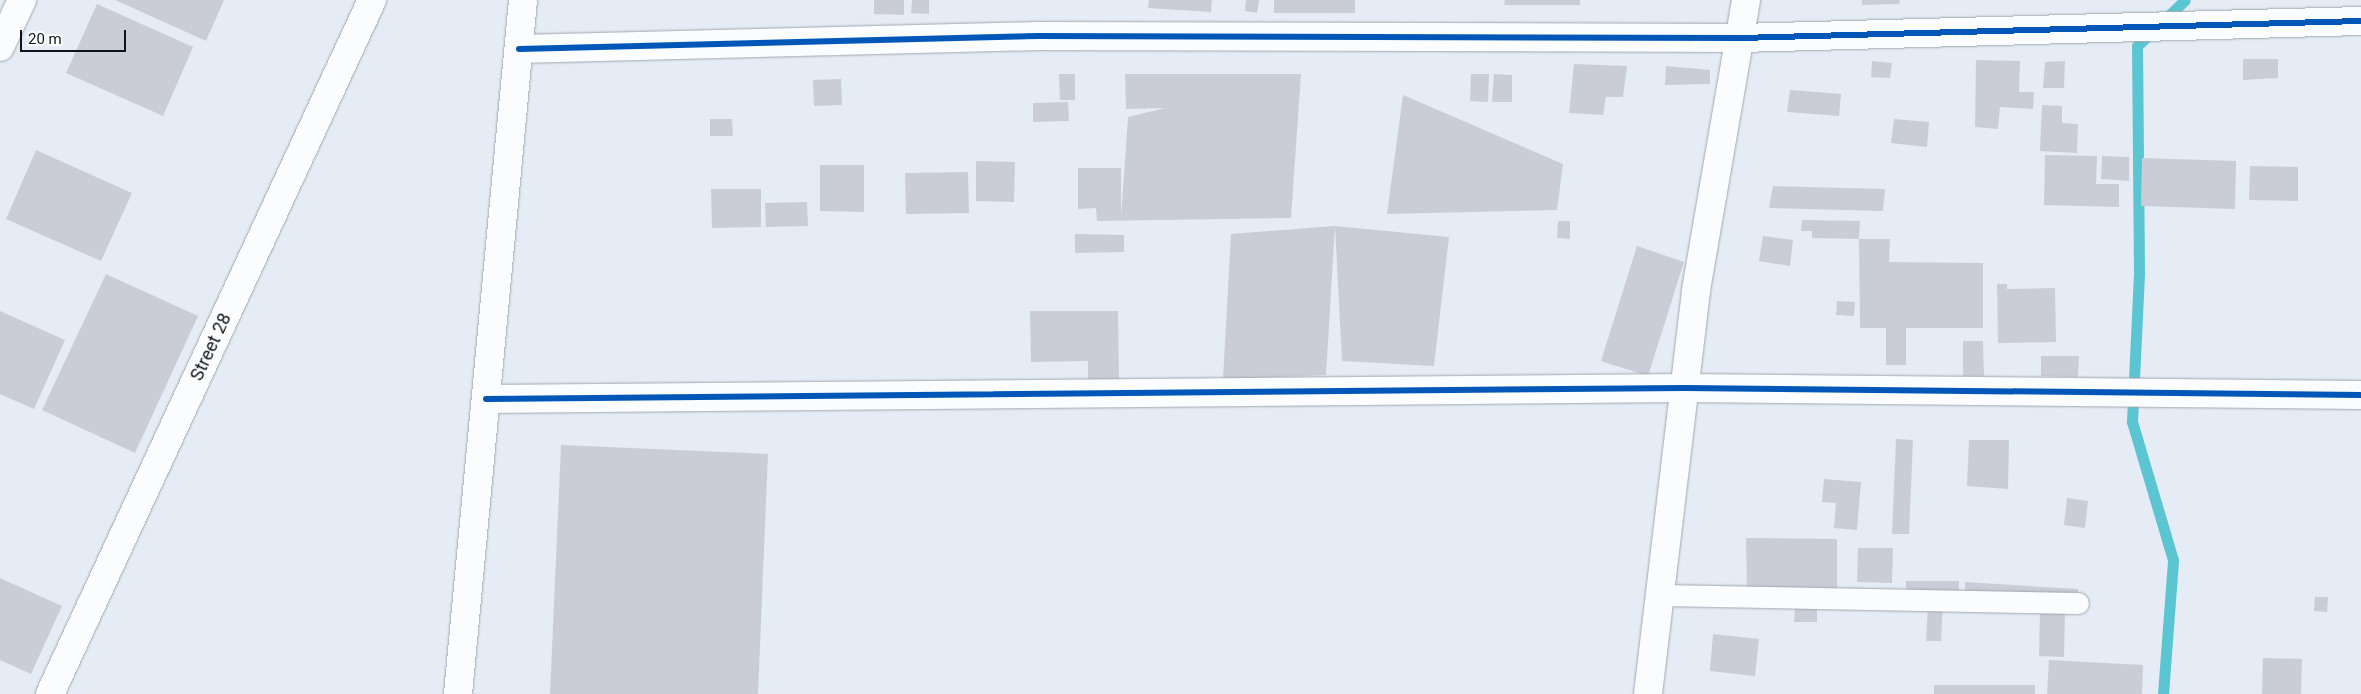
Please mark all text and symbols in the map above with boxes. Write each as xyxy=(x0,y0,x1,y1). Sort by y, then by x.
scale bar xyxy=(22,20,129,52)
text: 20 m xyxy=(28,30,62,48)
street label: Street 28 xyxy=(186,310,236,384)

